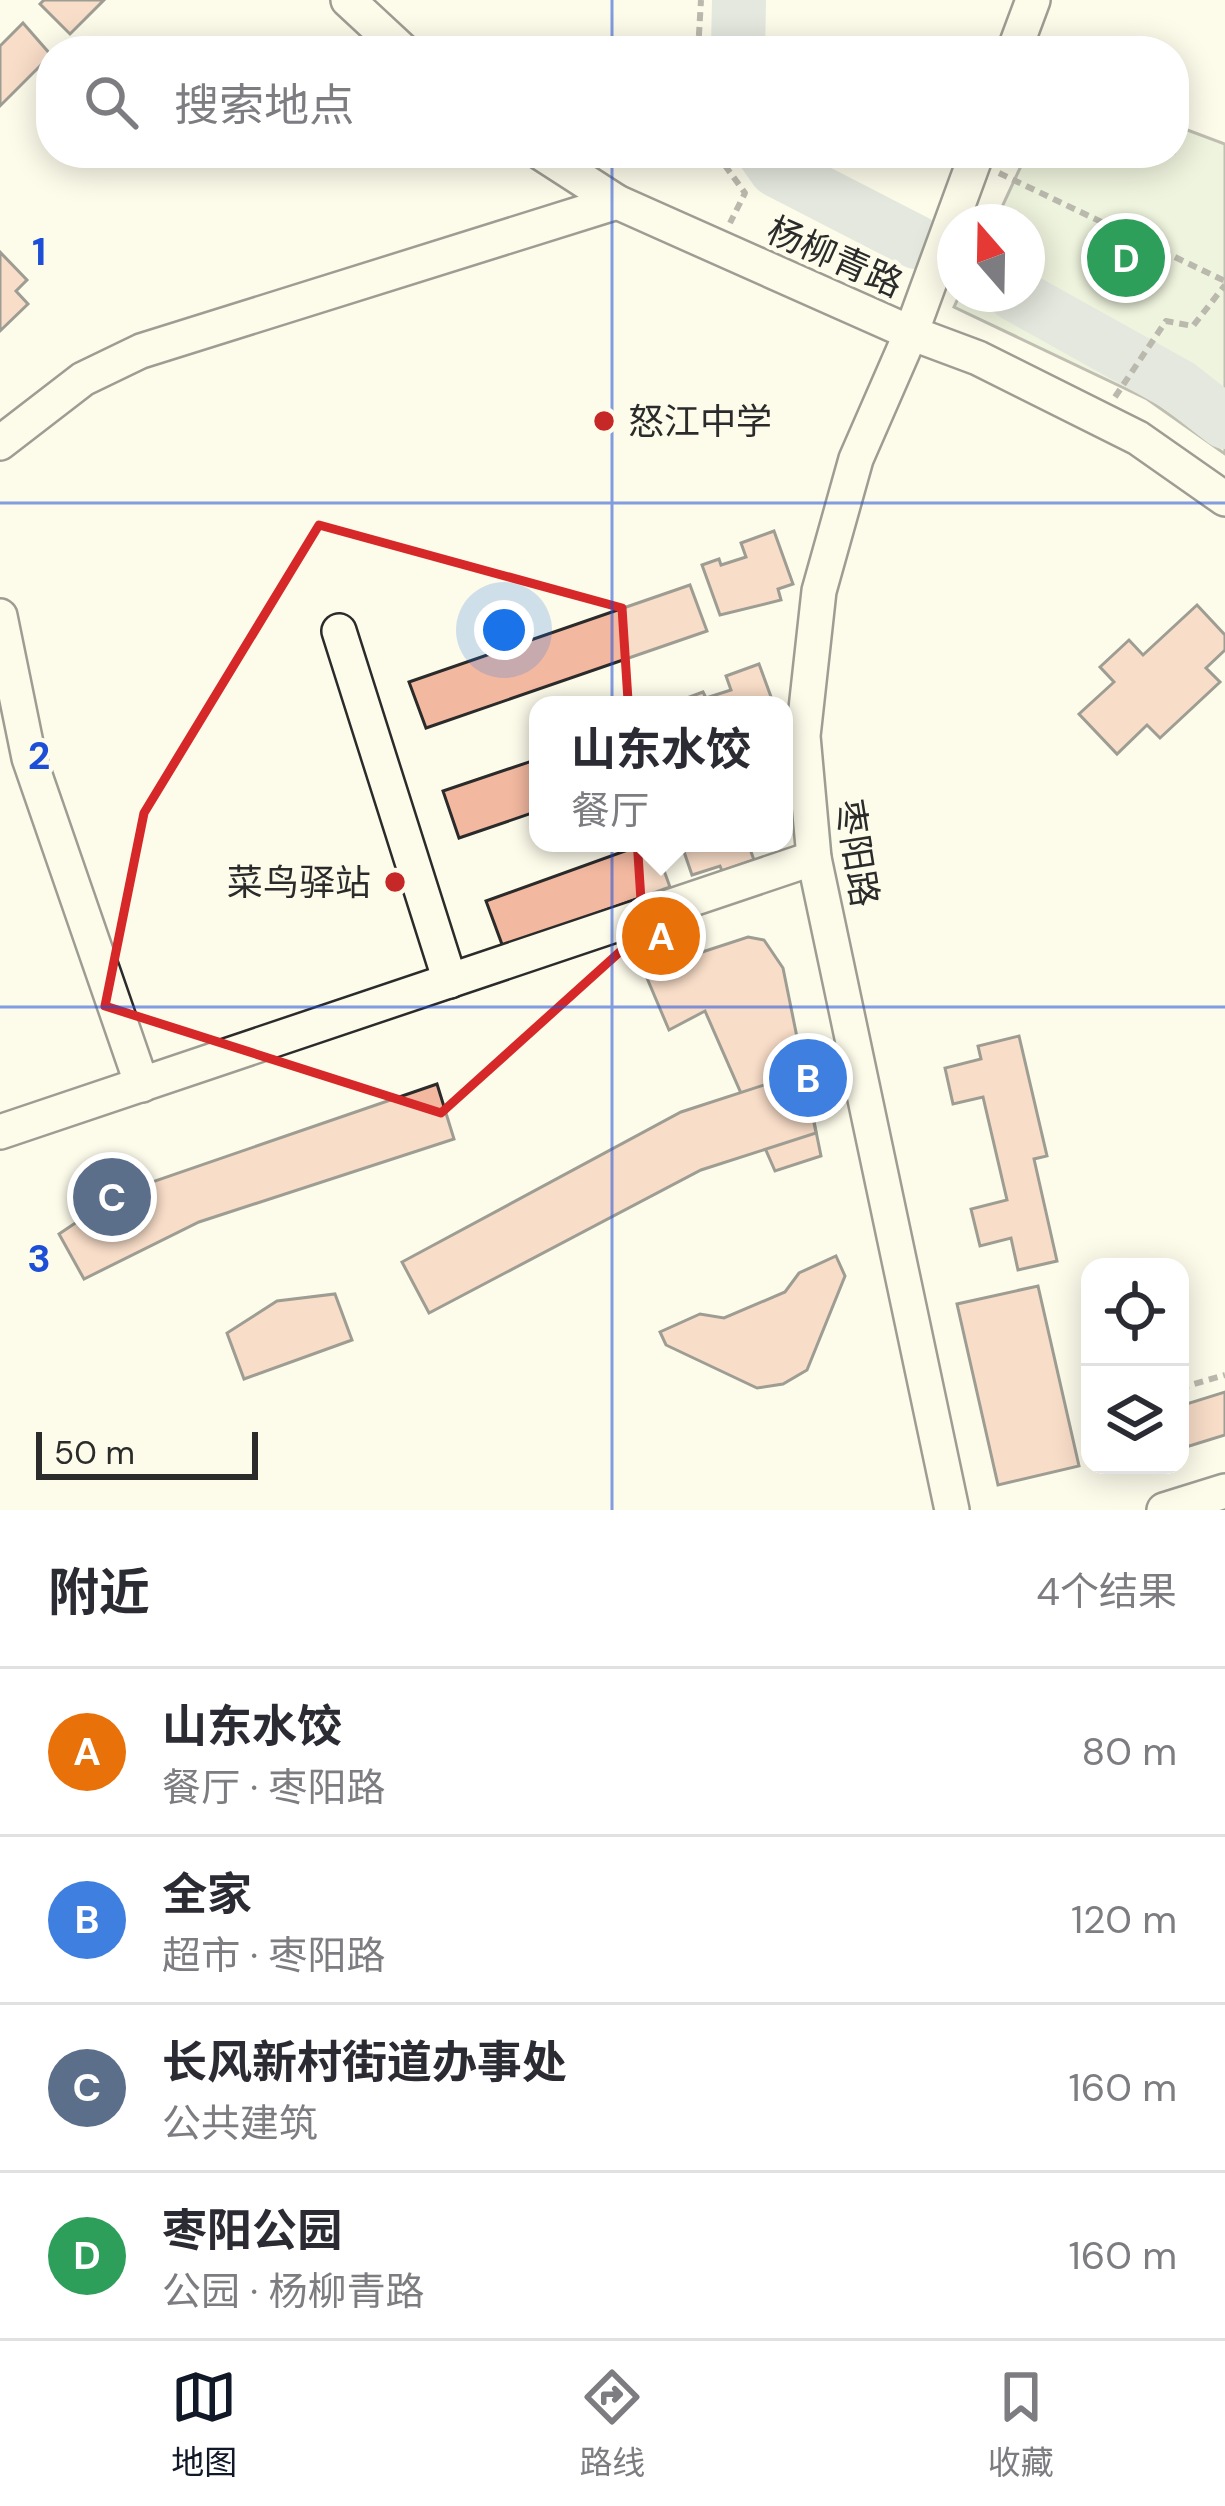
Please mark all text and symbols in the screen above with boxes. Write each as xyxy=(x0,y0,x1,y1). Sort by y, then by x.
search box xyxy=(36,36,1189,168)
icon: search xyxy=(78,69,144,135)
text: 搜索地点 xyxy=(174,76,354,135)
north arrow xyxy=(937,204,1045,312)
street label: 杨柳青路 xyxy=(760,206,910,308)
pin: D xyxy=(1087,213,1165,303)
text: 1 xyxy=(32,226,46,277)
place label: 怒江中学 xyxy=(628,398,772,445)
marker: 怒江中学 xyxy=(591,408,617,434)
your location xyxy=(474,600,534,660)
popup xyxy=(529,696,793,852)
text: 山东水饺 xyxy=(571,720,751,779)
text: 2 xyxy=(28,730,50,781)
text: 餐厅 xyxy=(571,785,649,836)
street label: 枣阳路 xyxy=(825,796,889,910)
place label: 菜鸟驿站 xyxy=(227,859,371,906)
marker: 菜鸟驿站 xyxy=(382,869,408,895)
pin: A xyxy=(622,891,700,981)
pin: B xyxy=(769,1033,847,1123)
pin: C xyxy=(73,1152,151,1242)
text: 3 xyxy=(27,1233,51,1284)
map controls xyxy=(1081,1258,1189,1474)
button: locate xyxy=(1081,1258,1189,1366)
button: layers xyxy=(1081,1366,1189,1474)
scale bar xyxy=(36,1426,258,1479)
text: 50 m xyxy=(54,1431,135,1474)
text: 附近 xyxy=(48,1559,150,1626)
text: 4个结果 xyxy=(1036,1566,1177,1617)
text: 山东水饺 xyxy=(162,1697,342,1756)
text: A xyxy=(73,1726,101,1777)
text: 80 m xyxy=(1081,1726,1177,1777)
text: 餐厅 · 枣阳路 xyxy=(162,1762,385,1813)
text: 全家 xyxy=(162,1865,252,1924)
text: B xyxy=(75,1894,99,1945)
text: 120 m xyxy=(1071,1894,1177,1945)
text: 超市 · 枣阳路 xyxy=(162,1930,385,1981)
text: 长风新村街道办事处 xyxy=(162,2033,567,2092)
text: C xyxy=(73,2062,101,2113)
text: 160 m xyxy=(1069,2062,1177,2113)
text: 公共建筑 xyxy=(162,2098,318,2149)
text: 枣阳公园 xyxy=(162,2201,342,2260)
text: D xyxy=(73,2230,101,2281)
text: 160 m xyxy=(1069,2230,1177,2281)
text: 公园 · 杨柳青路 xyxy=(162,2266,424,2317)
tab: 地图 xyxy=(171,2364,237,2484)
tab: 路线 xyxy=(579,2364,645,2484)
tab: 收藏 xyxy=(988,2364,1054,2484)

